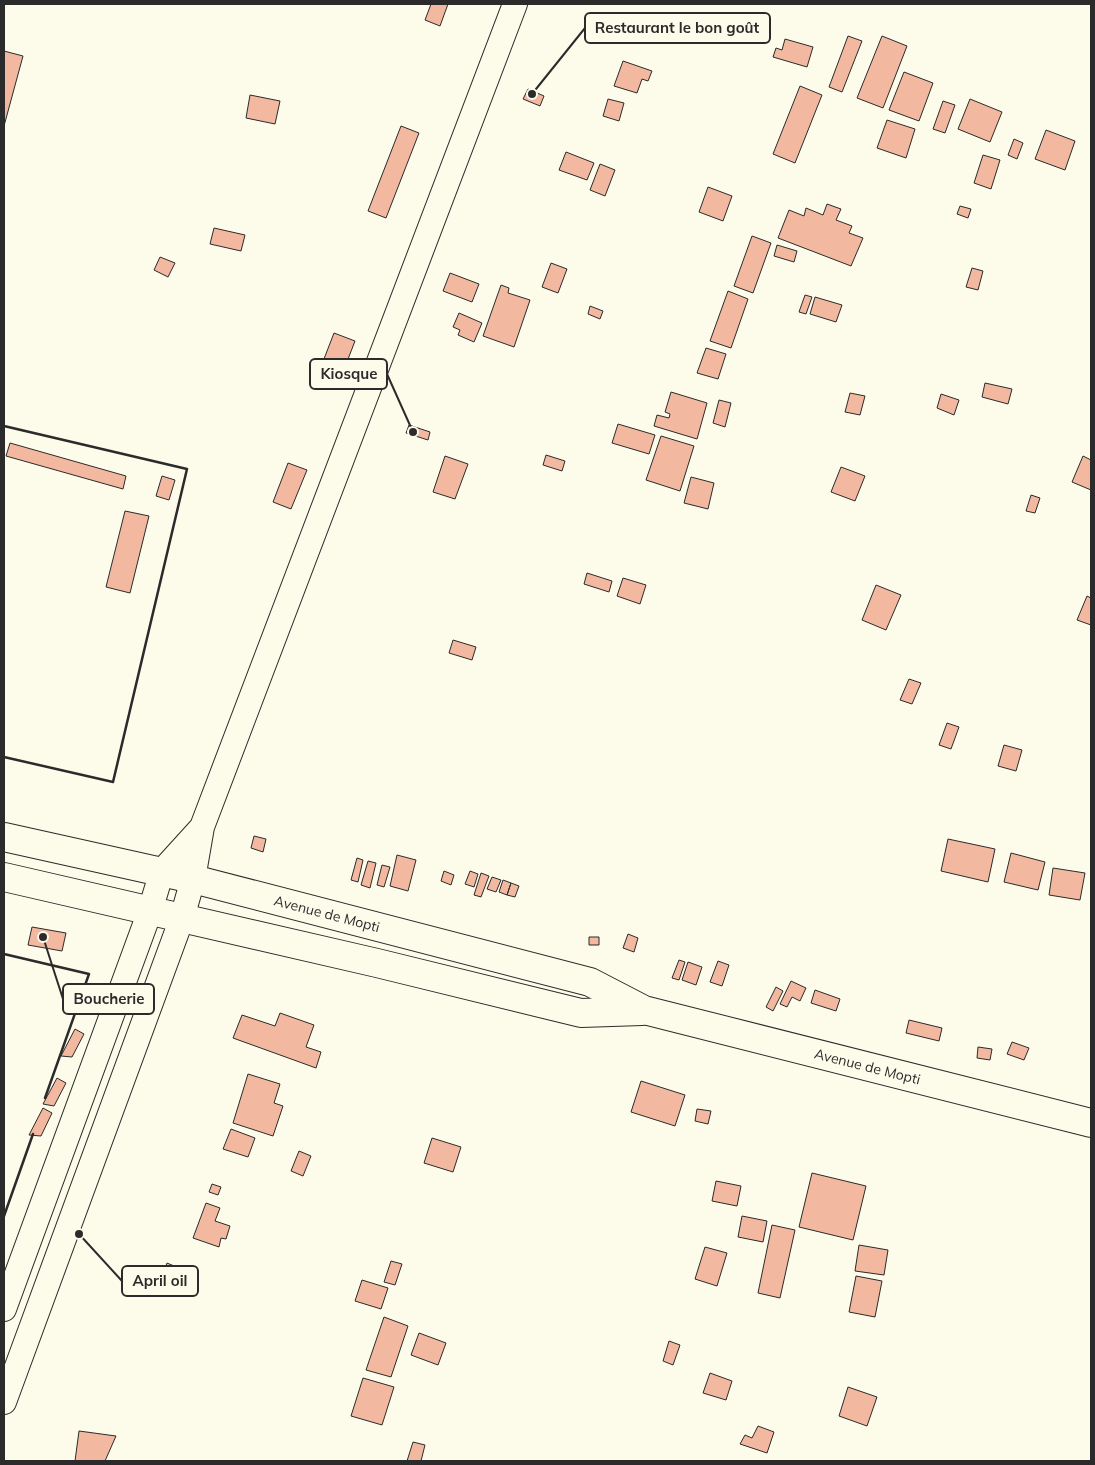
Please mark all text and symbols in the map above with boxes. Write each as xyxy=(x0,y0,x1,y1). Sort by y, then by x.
callout: Restaurant le bon goût xyxy=(585,13,770,43)
text: Restaurant le bon goût xyxy=(595,18,759,37)
callout: Kiosque xyxy=(310,359,387,389)
text: Kiosque xyxy=(321,364,377,383)
street label: Avenue de Mopti xyxy=(272,891,382,936)
callout: Boucherie xyxy=(63,984,154,1014)
text: Boucherie xyxy=(73,989,145,1008)
street label: Avenue de Mopti xyxy=(812,1044,922,1089)
callout: April oil xyxy=(122,1266,198,1296)
text: April oil xyxy=(132,1271,188,1290)

